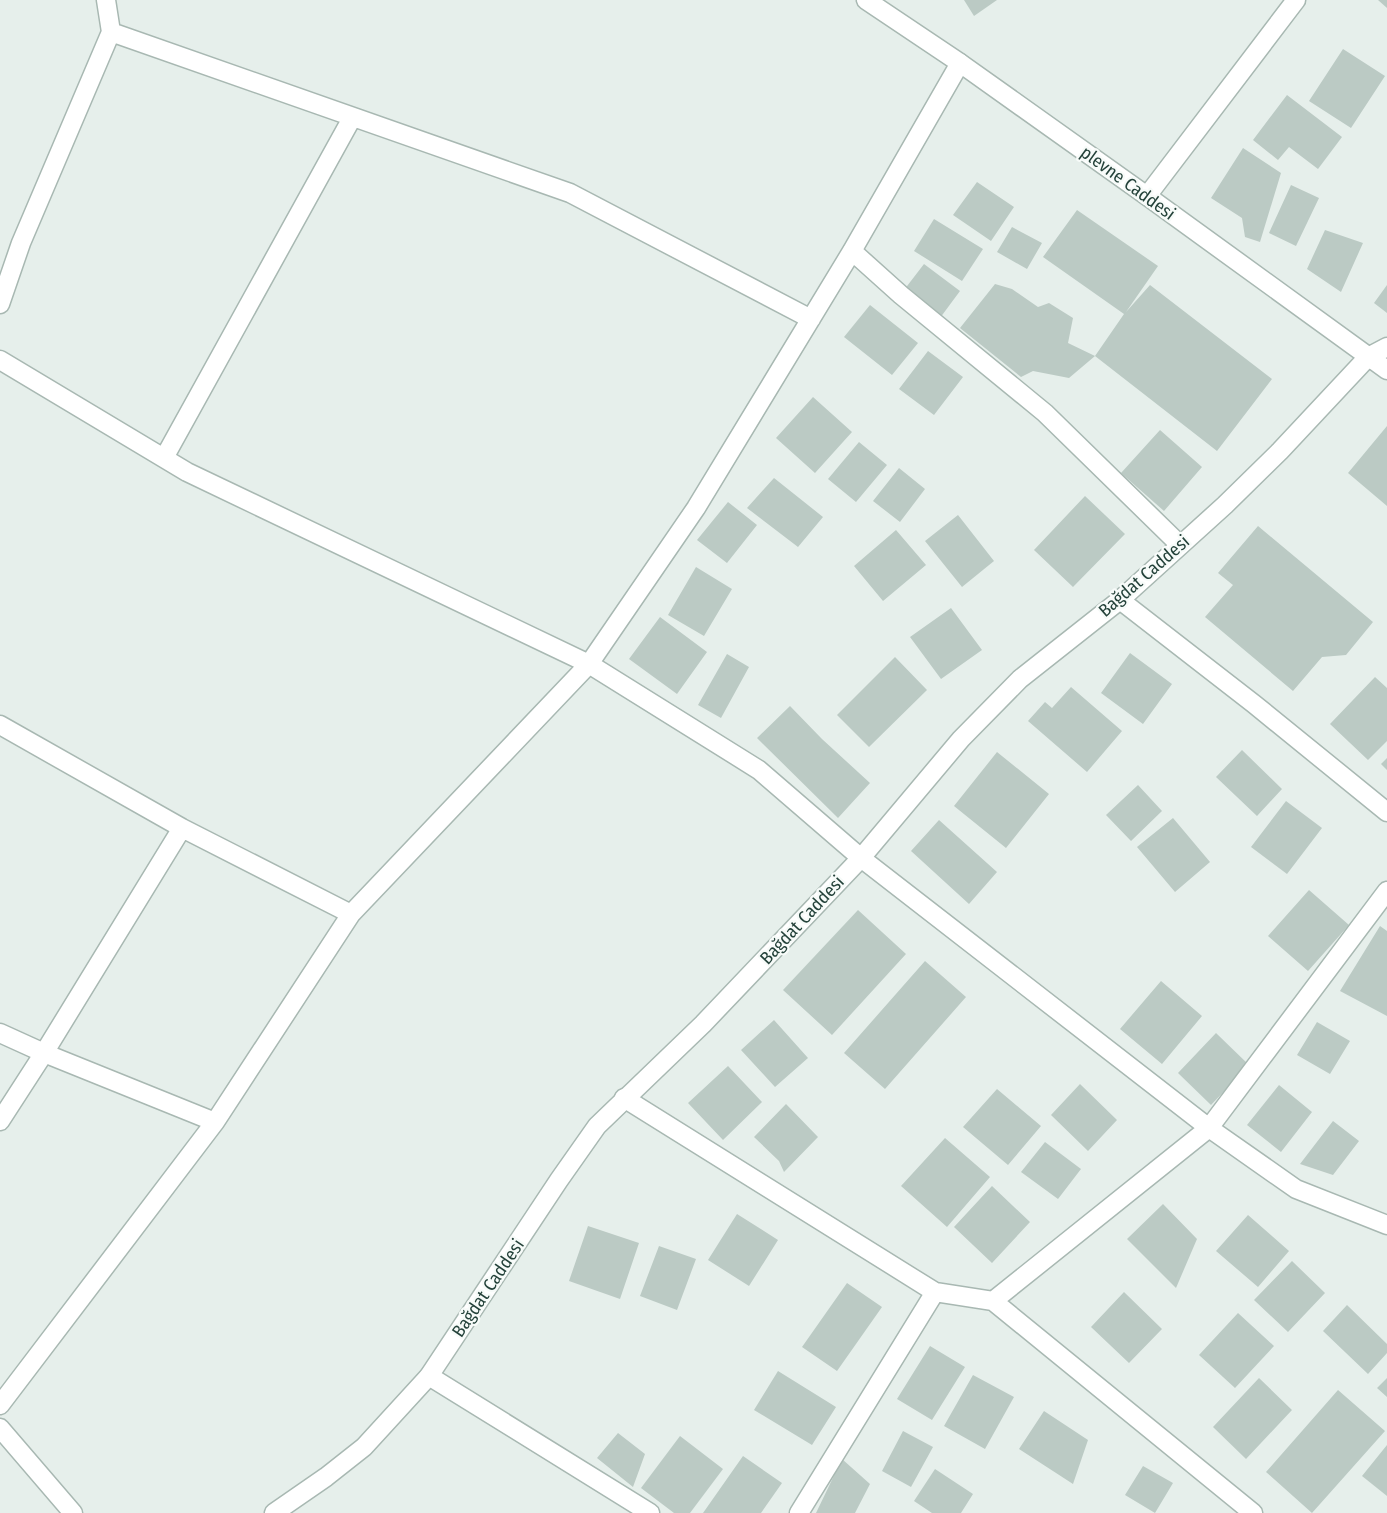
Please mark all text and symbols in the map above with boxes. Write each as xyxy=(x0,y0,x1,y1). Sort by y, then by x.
street label: plevne Caddesi xyxy=(1076,141,1180,225)
street label: Bağdat Caddesi xyxy=(1094,530,1194,622)
street label: Bağdat Caddesi xyxy=(755,871,849,969)
street label: Bağdat Caddesi xyxy=(447,1235,529,1341)

